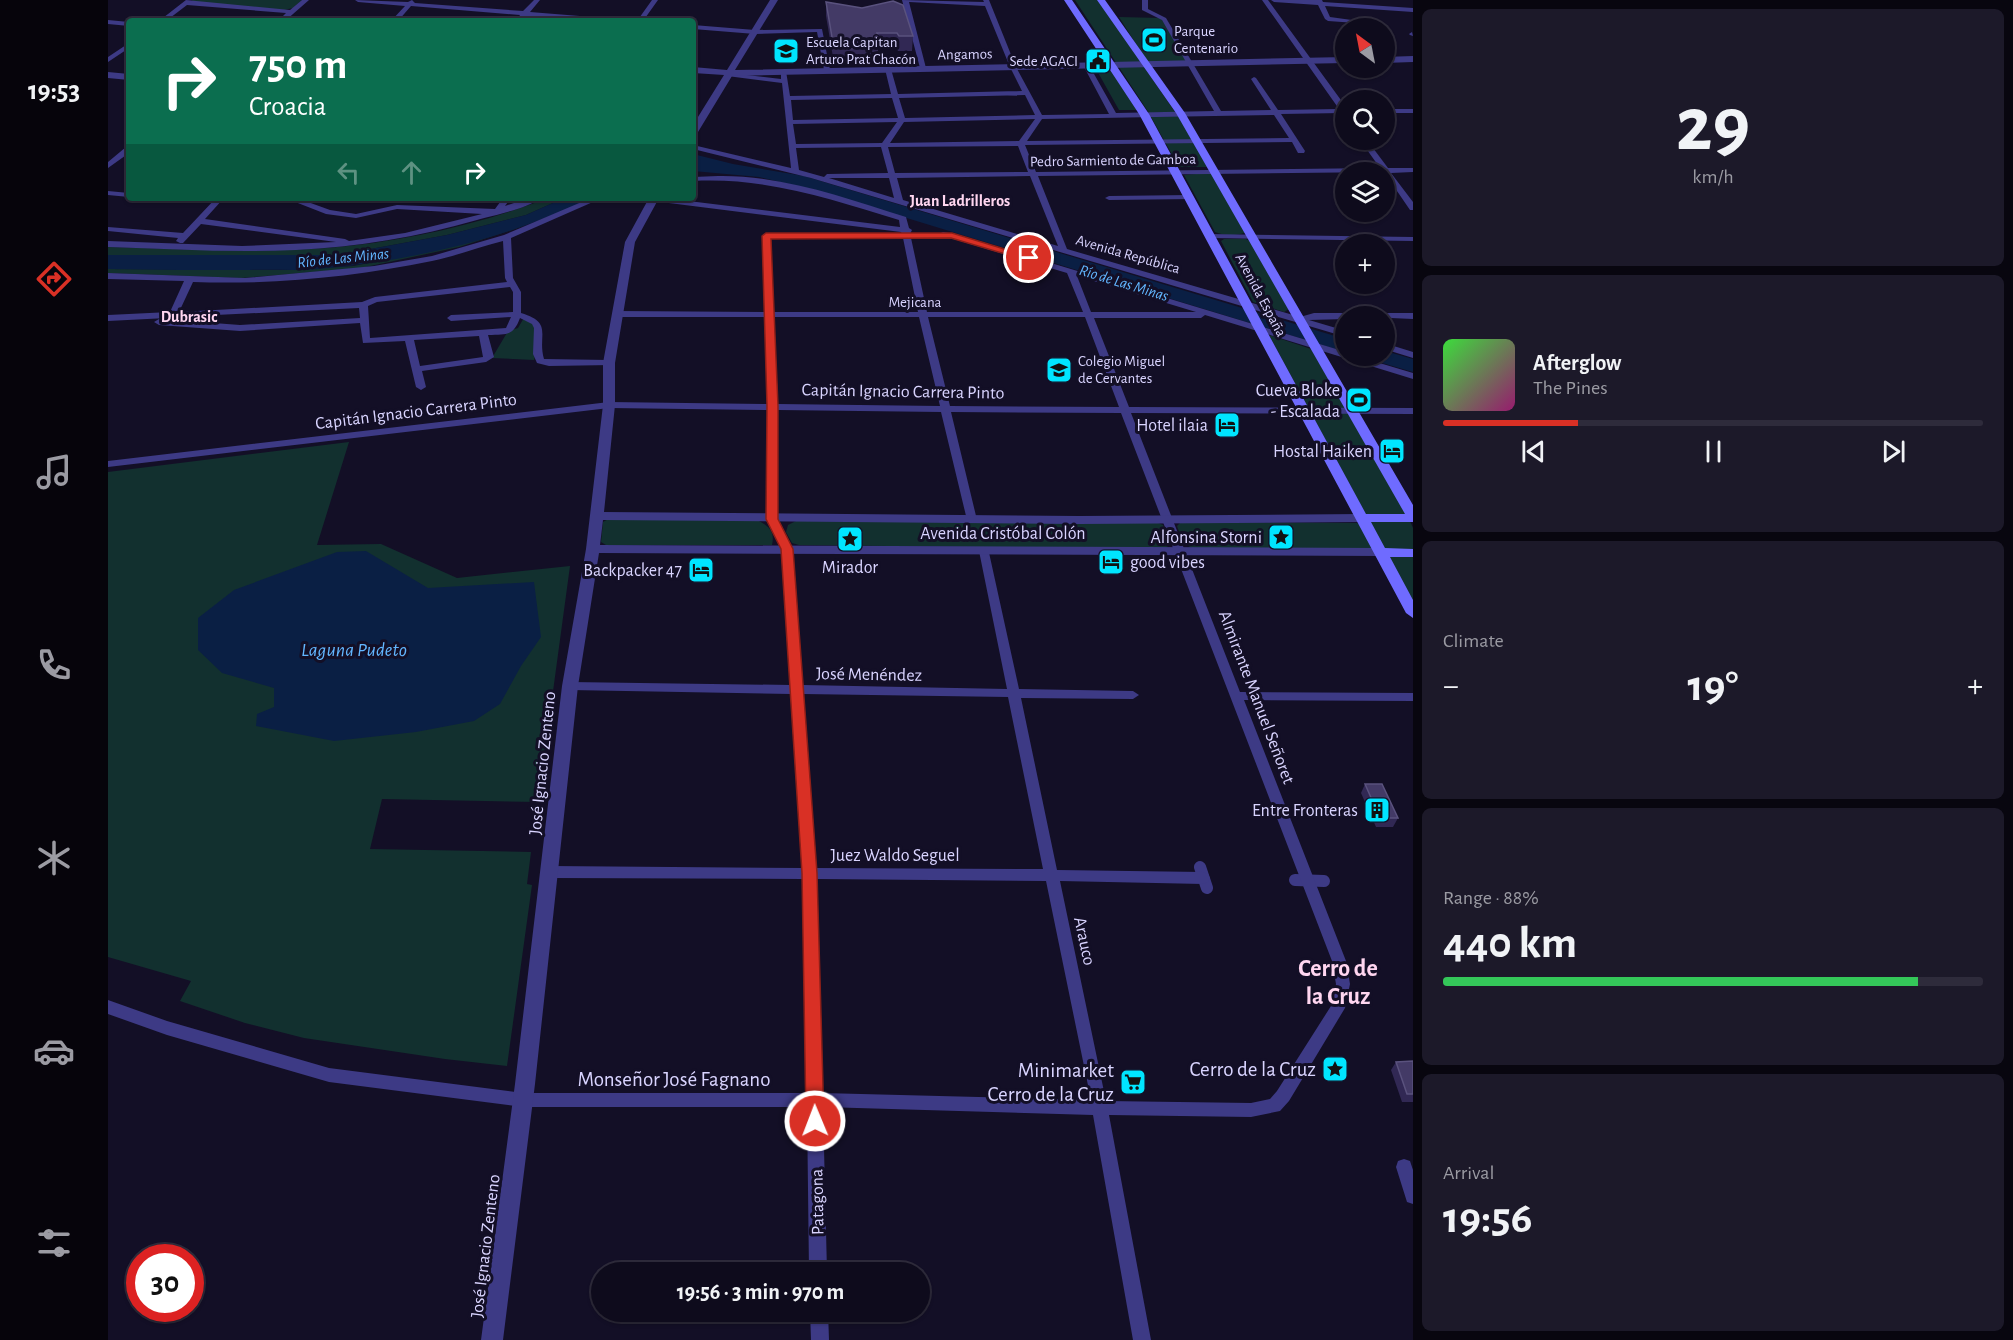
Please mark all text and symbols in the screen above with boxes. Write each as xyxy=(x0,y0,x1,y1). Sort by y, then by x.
north arrow xyxy=(1335,18,1395,78)
map controls xyxy=(1335,18,1395,366)
place label: Parque Centenario xyxy=(1174,24,1238,56)
sports icon: Parque Centenario xyxy=(1139,25,1169,55)
place label: Escuela Capitan Arturo Prat Chacón xyxy=(806,35,916,67)
school or university icon: Escuela Capitan Arturo Prat Chacón xyxy=(771,36,801,66)
icon: right xyxy=(150,42,228,120)
text: 750 m xyxy=(249,44,347,86)
public building icon: Sede AGACI xyxy=(1083,46,1113,76)
street label: Angamos xyxy=(937,47,993,62)
place label: Sede AGACI xyxy=(1009,54,1078,69)
text: 19:53 xyxy=(28,77,80,104)
text: 29 xyxy=(1676,87,1750,165)
button: search xyxy=(1335,90,1395,150)
text: Croacia xyxy=(249,93,326,120)
street label: Pedro Sarmiento de Gamboa xyxy=(1030,152,1196,169)
icon: left xyxy=(332,156,365,189)
icon: ahead xyxy=(395,156,428,189)
icon: right xyxy=(458,156,491,189)
button: layers xyxy=(1335,162,1395,222)
text: km/h xyxy=(1692,167,1734,187)
district label: Juan Ladrilleros xyxy=(910,193,1010,209)
pin xyxy=(1003,232,1054,283)
street label: Avenida República xyxy=(1074,232,1182,277)
button: + xyxy=(1335,234,1395,294)
icon: arrive xyxy=(1012,241,1045,274)
water label: Río de Las Minas xyxy=(296,245,390,271)
street label: Avenida España xyxy=(1232,251,1289,339)
icon: directions xyxy=(33,258,75,300)
water label: Río de Las Minas xyxy=(1077,262,1170,304)
street label: Mejicana xyxy=(888,295,942,310)
button: − xyxy=(1335,306,1395,366)
district label: Dubrasic xyxy=(161,309,217,325)
text: Afterglow xyxy=(1533,352,1621,374)
place label: Colegio Miguel de Cervantes xyxy=(1078,354,1165,386)
school or university icon: Colegio Miguel de Cervantes xyxy=(1044,355,1074,385)
text: The Pines xyxy=(1533,378,1608,398)
street label: Capitán Ignacio Carrera Pinto xyxy=(801,381,1005,403)
place label: Cueva Bloke - Escalada xyxy=(1256,382,1340,421)
sports icon: Cueva Bloke - Escalada xyxy=(1344,385,1374,415)
street label: Capitán Ignacio Carrera Pinto xyxy=(314,391,518,433)
hotel icon: Hotel ilaia xyxy=(1212,410,1242,440)
place label: Hotel ilaia xyxy=(1136,417,1208,435)
icon: previous xyxy=(1517,435,1550,468)
icon: pause xyxy=(1697,435,1730,468)
icon: next xyxy=(1877,435,1910,468)
hotel icon: Hostal Haiken xyxy=(1377,436,1407,466)
place label: Hostal Haiken xyxy=(1273,443,1372,461)
icon: music xyxy=(33,451,75,493)
place icon: Alfonsina Storni xyxy=(1266,522,1296,552)
place icon: Mirador xyxy=(835,524,865,554)
street label: Avenida Cristóbal Colón xyxy=(920,525,1086,543)
place label: Alfonsina Storni xyxy=(1150,529,1262,547)
hotel icon: good vibes xyxy=(1096,547,1126,577)
place label: good vibes xyxy=(1130,554,1205,572)
hotel icon: Backpacker 47 xyxy=(686,555,716,585)
place label: Mirador xyxy=(822,559,878,577)
place label: Backpacker 47 xyxy=(583,562,682,580)
street label: Almirante Manuel Señoret xyxy=(1215,608,1298,787)
text: Climate xyxy=(1443,631,1504,651)
water label: Laguna Pudeto xyxy=(301,640,407,660)
icon: phone xyxy=(33,644,75,686)
text: 19° xyxy=(1687,664,1739,709)
street label: José Menéndez xyxy=(816,665,922,685)
text: − xyxy=(1443,670,1459,703)
text: + xyxy=(1967,670,1983,703)
street label: José Ignacio Zenteno xyxy=(527,690,560,836)
building icon: Entre Fronteras xyxy=(1362,795,1392,825)
place label: Entre Fronteras xyxy=(1252,802,1358,820)
icon: climate xyxy=(33,837,75,879)
street label: Juez Waldo Seguel xyxy=(830,847,960,865)
text: Range · 88% xyxy=(1443,888,1539,908)
street label: Arauco xyxy=(1070,915,1098,967)
text: 440 km xyxy=(1443,921,1577,966)
district label: Cerro de la Cruz xyxy=(1298,957,1378,1009)
icon: car xyxy=(33,1030,75,1072)
place icon: Cerro de la Cruz xyxy=(1320,1054,1350,1084)
place label: Cerro de la Cruz xyxy=(1189,1059,1316,1080)
place label: Minimarket Cerro de la Cruz xyxy=(987,1060,1114,1105)
supermarket icon: Minimarket Cerro de la Cruz xyxy=(1118,1067,1148,1097)
street label: Monseñor José Fagnano xyxy=(578,1069,770,1090)
position arrow xyxy=(783,1089,847,1153)
text: Arrival xyxy=(1443,1163,1494,1183)
street label: Patagona xyxy=(808,1169,828,1235)
street label: José Ignacio Zenteno xyxy=(468,1173,504,1319)
text: 19:56 xyxy=(1443,1196,1532,1241)
icon: filters xyxy=(33,1222,75,1264)
speed limit sign: 30 xyxy=(126,1244,204,1322)
text: 19:56 · 3 min · 970 m xyxy=(677,1281,844,1303)

